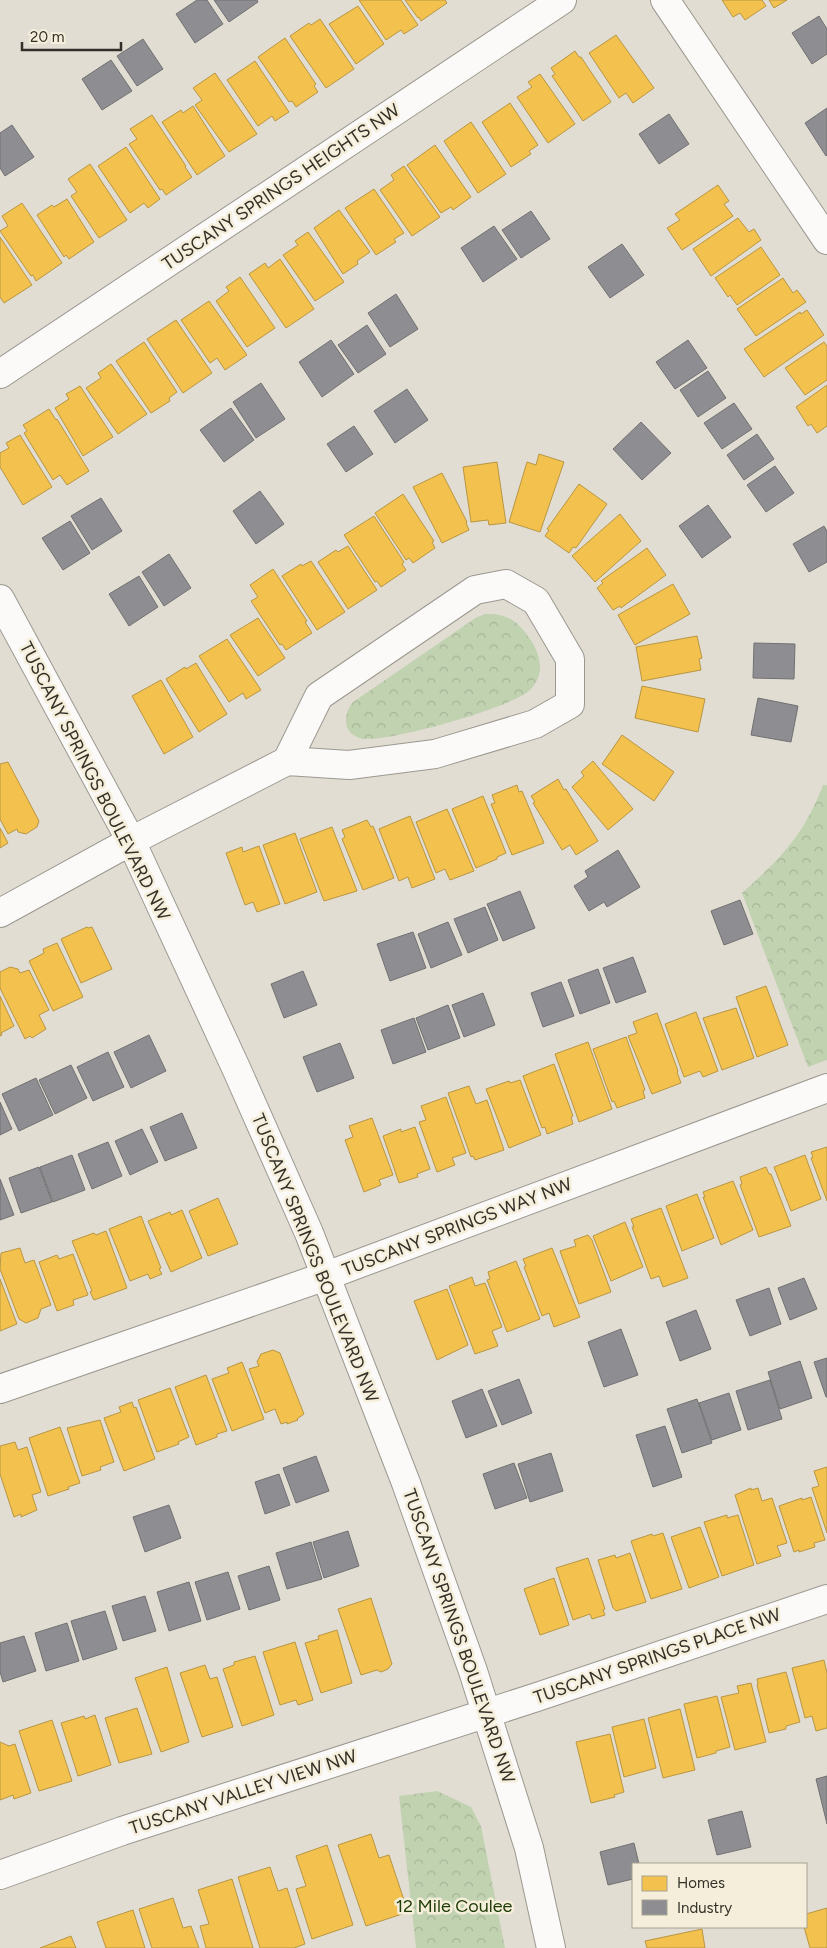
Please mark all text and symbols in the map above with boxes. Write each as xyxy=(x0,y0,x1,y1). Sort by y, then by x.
scale bar xyxy=(22,20,121,52)
text: 20 m xyxy=(30,28,64,46)
street label: TUSCANY SPRINGS HEIGHTS NW xyxy=(158,99,405,275)
street label: TUSCANY SPRINGS BOULEVARD NW xyxy=(15,638,175,925)
street label: TUSCANY SPRINGS BOULEVARD NW xyxy=(247,1110,383,1406)
street label: TUSCANY SPRINGS WAY NW xyxy=(339,1173,576,1281)
street label: TUSCANY SPRINGS BOULEVARD NW xyxy=(398,1486,520,1787)
street label: TUSCANY SPRINGS PLACE NW xyxy=(531,1603,784,1709)
street label: TUSCANY VALLEY VIEW NW xyxy=(127,1745,360,1839)
legend xyxy=(632,1863,807,1928)
text: Homes xyxy=(677,1874,725,1892)
park label: 12 Mile Coulee xyxy=(396,1895,512,1917)
text: Industry xyxy=(677,1899,732,1917)

